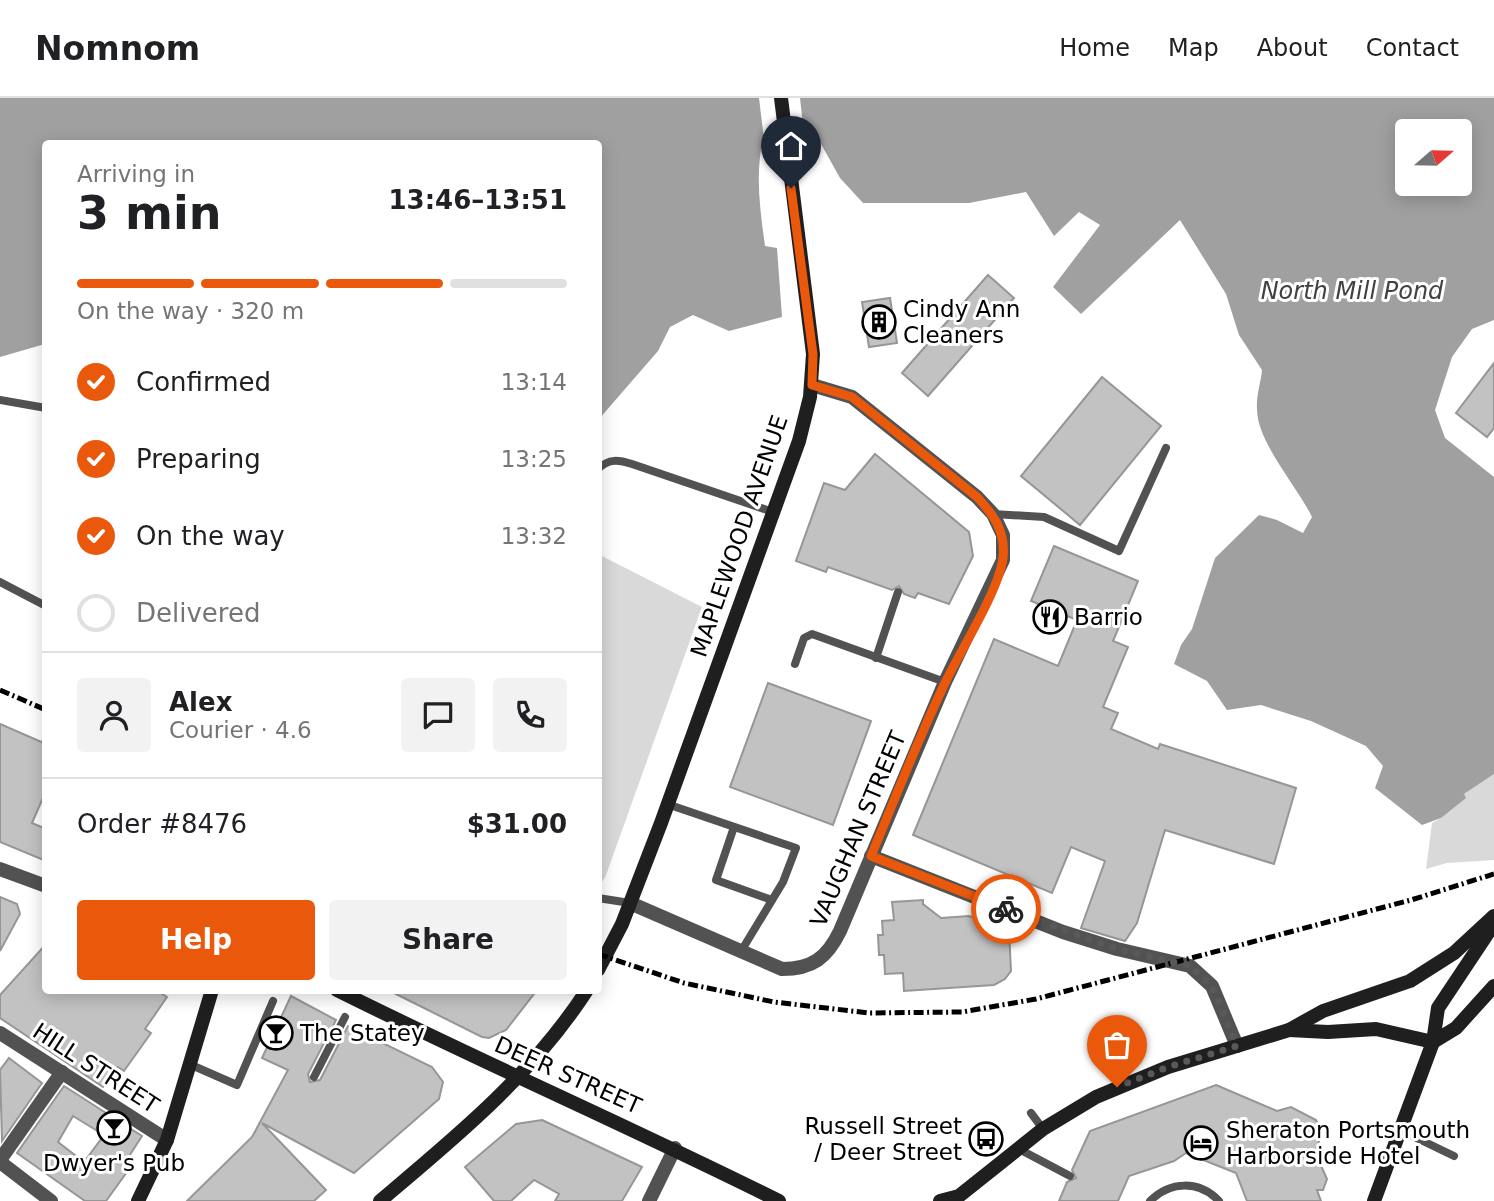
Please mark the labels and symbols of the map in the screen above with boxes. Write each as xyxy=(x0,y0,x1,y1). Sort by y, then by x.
pin xyxy=(761,116,821,188)
north arrow xyxy=(1395,119,1472,196)
water label: North Mill Pond xyxy=(1261,277,1444,305)
place label: Cindy Ann Cleaners xyxy=(903,296,1020,348)
building icon: Cindy Ann Cleaners xyxy=(860,303,898,341)
street label: MAPLEWOOD AVENUE xyxy=(685,412,793,660)
restaurant icon: Barrio xyxy=(1031,598,1069,636)
place label: Barrio xyxy=(1074,604,1143,630)
street label: VAUGHAN STREET xyxy=(805,726,911,931)
courier xyxy=(971,874,1041,944)
bar icon: The Statey xyxy=(257,1014,295,1052)
pin xyxy=(1087,1015,1147,1087)
street label: HILL STREET xyxy=(28,1018,165,1119)
place label: The Statey xyxy=(299,1020,425,1046)
street label: DEER STREET xyxy=(491,1031,646,1119)
bar icon: Dwyer's Pub xyxy=(95,1109,133,1147)
place label: Russell Street / Deer Street xyxy=(804,1113,962,1165)
place label: Sheraton Portsmouth Harborside Hotel xyxy=(1226,1117,1470,1169)
bus stop icon: Russell Street / Deer Street xyxy=(967,1120,1005,1158)
hotel icon: Sheraton Portsmouth Harborside Hotel xyxy=(1182,1124,1220,1162)
place label: Dwyer's Pub xyxy=(43,1150,185,1176)

